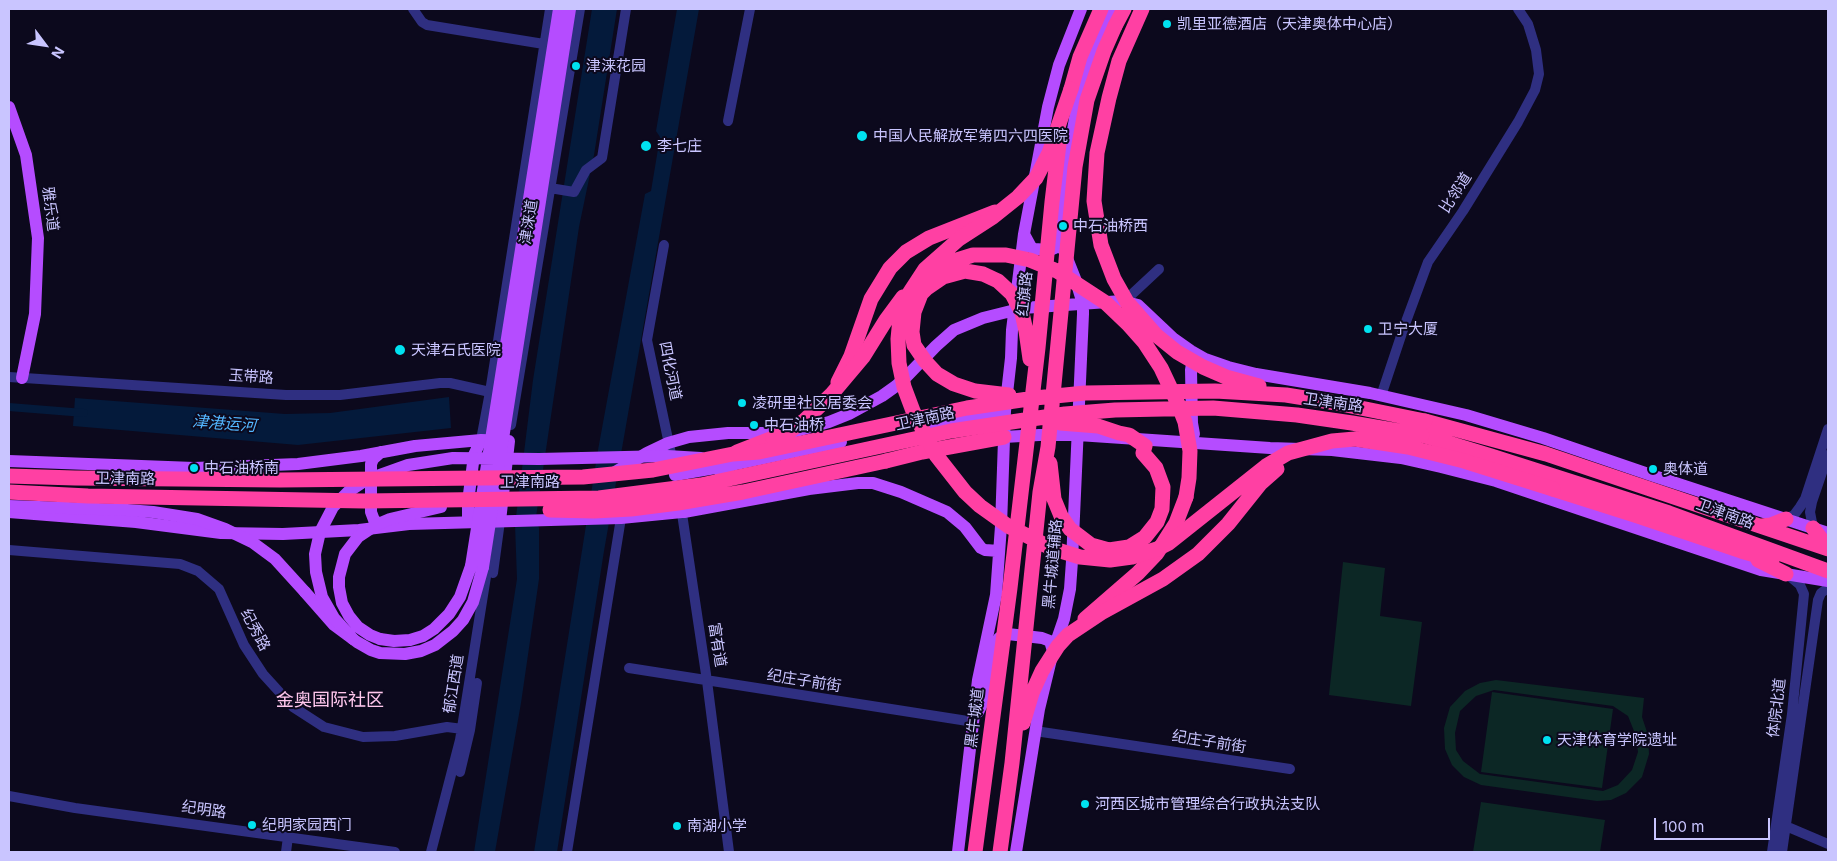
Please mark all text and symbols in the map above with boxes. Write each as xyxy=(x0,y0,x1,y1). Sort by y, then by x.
place label: 凯里亚德酒店（天津奥体中心店） xyxy=(1177,15,1402,33)
marker: 凯里亚德酒店（天津奥体中心店） xyxy=(1161,18,1173,30)
north arrow xyxy=(20,20,70,70)
text: N xyxy=(48,44,68,62)
place label: 津涞花园 xyxy=(586,57,646,75)
marker: 津涞花园 xyxy=(570,60,582,72)
place label: 中国人民解放军第四六四医院 xyxy=(873,127,1068,145)
marker: 中国人民解放军第四六四医院 xyxy=(855,129,869,143)
place label: 李七庄 xyxy=(657,137,702,155)
marker: 李七庄 xyxy=(639,139,653,153)
street label: 比邻道 xyxy=(1436,169,1476,217)
street label: 雅乐道 xyxy=(38,186,62,232)
street label: 津涞道 xyxy=(517,198,541,246)
place label: 中石油桥西 xyxy=(1073,217,1148,235)
marker: 中石油桥西 xyxy=(1057,220,1069,232)
street label: 红旗路 xyxy=(1014,271,1036,317)
place label: 卫宁大厦 xyxy=(1378,320,1438,338)
marker: 卫宁大厦 xyxy=(1362,323,1374,335)
street label: 四化河道 xyxy=(655,340,685,402)
place label: 天津石氏医院 xyxy=(411,341,501,359)
marker: 天津石氏医院 xyxy=(393,343,407,357)
street label: 玉带路 xyxy=(228,366,274,388)
street label: 卫津南路 xyxy=(1302,390,1364,416)
place label: 凌研里社区居委会 xyxy=(752,394,872,412)
marker: 凌研里社区居委会 xyxy=(736,397,748,409)
street label: 卫津南路 xyxy=(894,404,956,434)
water label: 津港运河 xyxy=(191,412,257,436)
place label: 中石油桥 xyxy=(764,416,824,434)
marker: 中石油桥 xyxy=(748,419,760,431)
place label: 中石油桥南 xyxy=(204,459,279,477)
place label: 奥体道 xyxy=(1663,460,1708,478)
marker: 中石油桥南 xyxy=(188,462,200,474)
marker: 奥体道 xyxy=(1647,463,1659,475)
street label: 卫津南路 xyxy=(95,469,155,489)
street label: 卫津南路 xyxy=(500,473,560,491)
street label: 卫津南路 xyxy=(1694,495,1756,533)
street label: 黑牛城道辅路 xyxy=(1040,518,1066,610)
street label: 纪秀路 xyxy=(236,606,274,654)
street label: 富有道 xyxy=(705,621,729,669)
street label: 郁江西道 xyxy=(440,653,468,715)
street label: 纪庄子前街 xyxy=(766,666,842,696)
street label: 体院北道 xyxy=(1764,677,1790,739)
street label: 黑牛城道 xyxy=(962,687,988,749)
district label: 金奥国际社区 xyxy=(276,690,384,712)
street label: 纪庄子前街 xyxy=(1171,727,1247,757)
place label: 天津体育学院遗址 xyxy=(1557,731,1677,749)
marker: 天津体育学院遗址 xyxy=(1541,734,1553,746)
place label: 河西区城市管理综合行政执法支队 xyxy=(1095,795,1320,813)
street label: 纪明路 xyxy=(180,798,228,822)
marker: 河西区城市管理综合行政执法支队 xyxy=(1079,798,1091,810)
scale bar xyxy=(1657,808,1773,840)
place label: 纪明家园西门 xyxy=(262,816,352,834)
place label: 南湖小学 xyxy=(687,817,747,835)
text: 100 m xyxy=(1662,817,1704,836)
marker: 纪明家园西门 xyxy=(246,819,258,831)
marker: 南湖小学 xyxy=(671,820,683,832)

